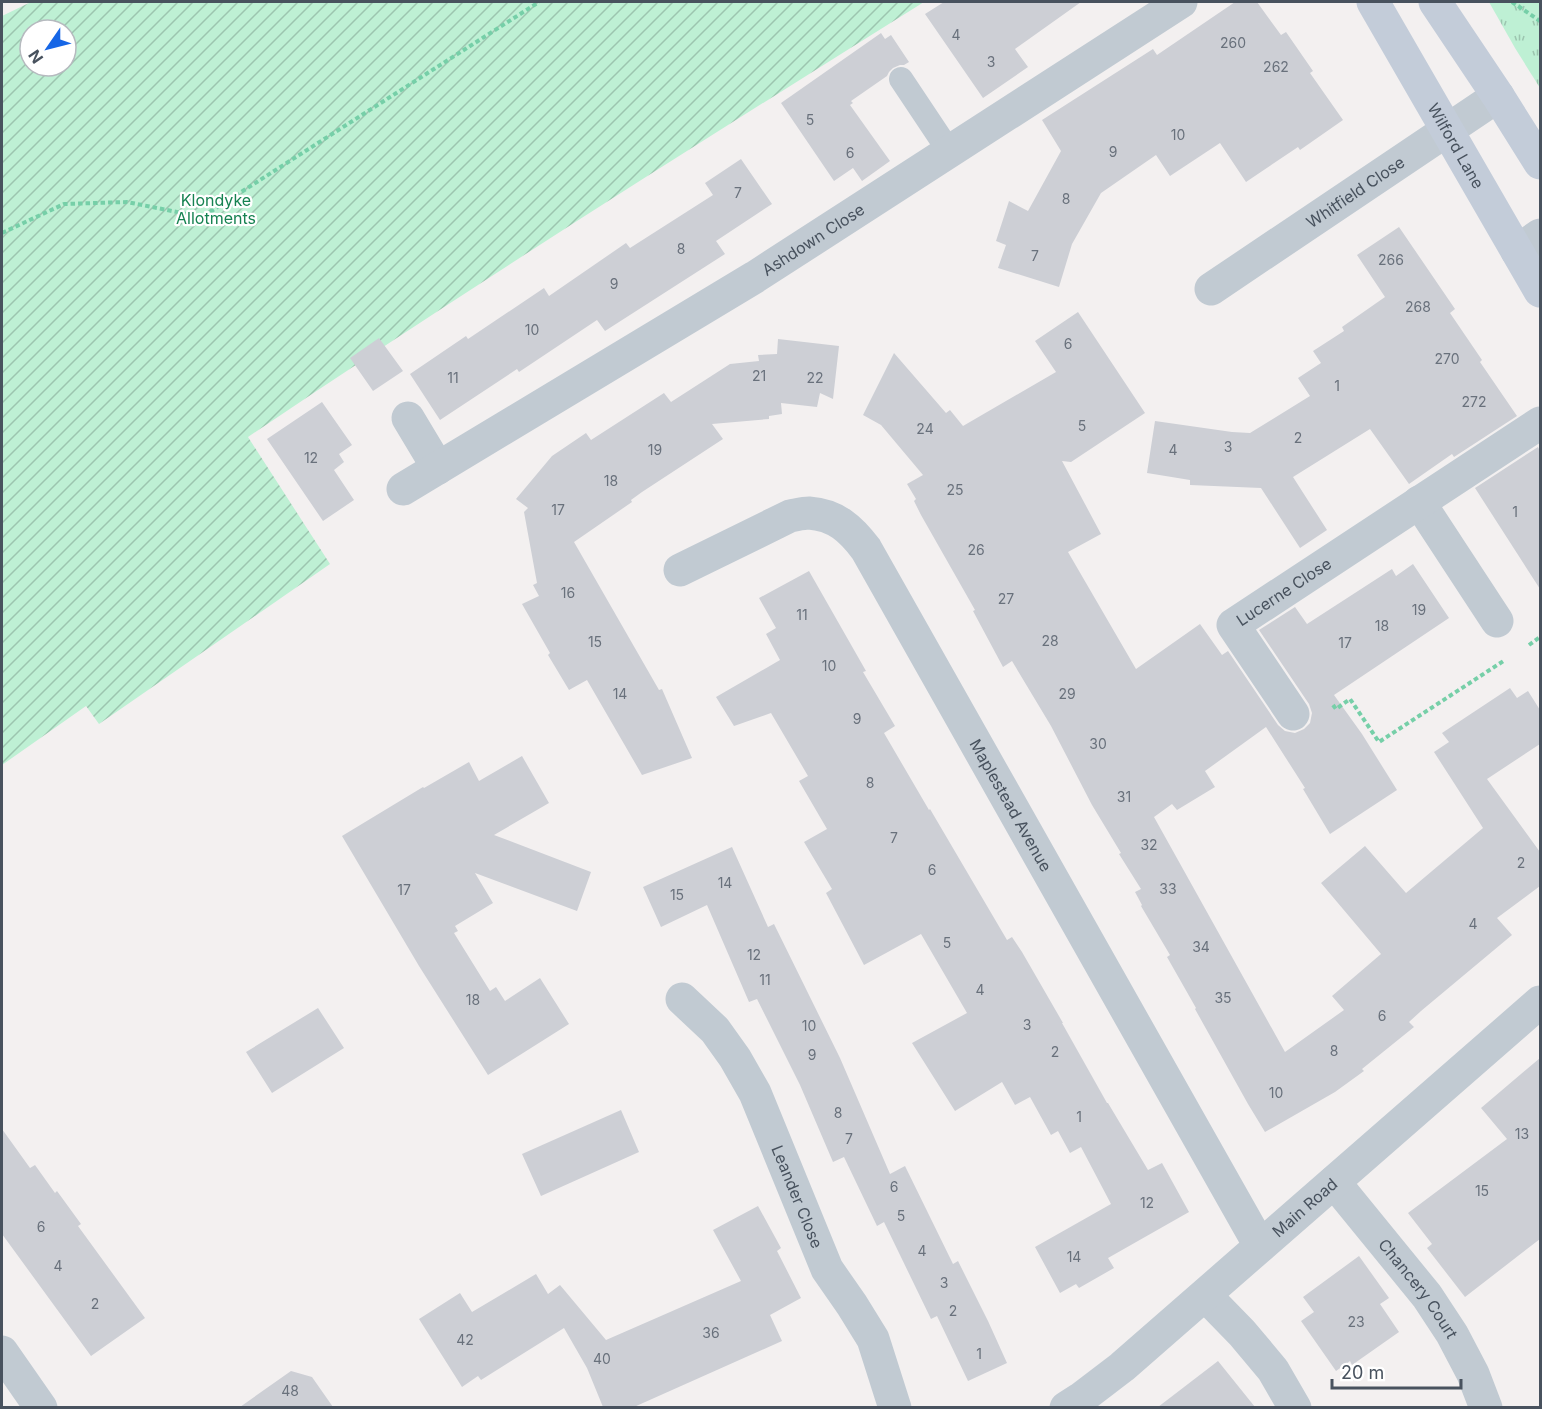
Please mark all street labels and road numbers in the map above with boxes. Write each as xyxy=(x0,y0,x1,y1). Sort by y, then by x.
street label: Wilford Lane xyxy=(1424,99,1489,192)
street label: Whitfield Close xyxy=(1302,152,1408,232)
street label: Ashdown Close xyxy=(758,199,868,280)
street label: Lucerne Close xyxy=(1232,553,1335,630)
street label: Maplestead Avenue xyxy=(965,735,1056,875)
street label: Leander Close xyxy=(767,1142,827,1251)
street label: Main Road xyxy=(1268,1174,1341,1241)
street label: Chancery Court xyxy=(1374,1235,1462,1342)

